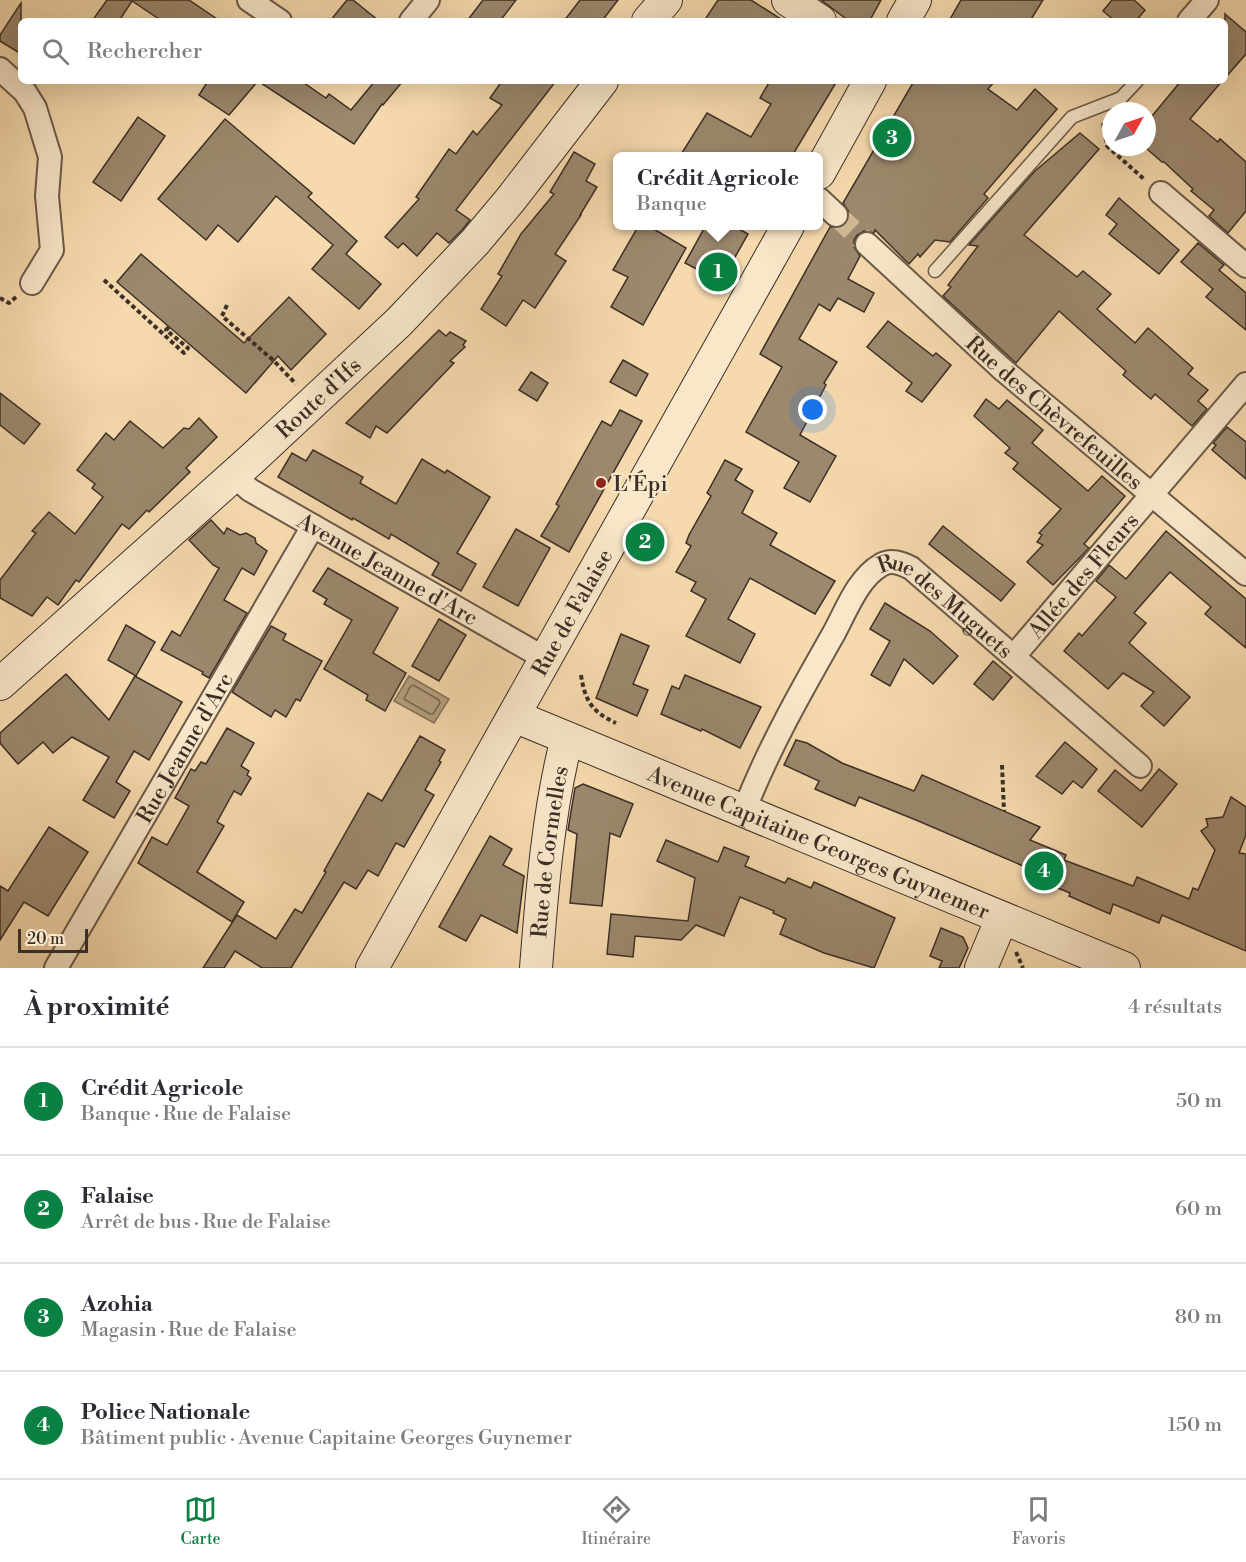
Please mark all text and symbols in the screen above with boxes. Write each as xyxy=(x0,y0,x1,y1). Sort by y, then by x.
search box xyxy=(18,18,1228,84)
icon: search xyxy=(39,35,72,68)
text: Rechercher xyxy=(87,38,202,65)
north arrow xyxy=(1102,102,1156,156)
pin: 3 xyxy=(872,116,912,160)
popup xyxy=(613,152,823,230)
text: Crédit Agricole xyxy=(637,165,799,192)
text: Banque xyxy=(637,192,707,217)
pin: 1 xyxy=(698,250,738,294)
street label: Rue des Chèvrefeuilles xyxy=(959,330,1148,496)
street label: Route d'Ifs xyxy=(271,352,367,445)
your location xyxy=(798,395,827,424)
place label: L'Épi xyxy=(613,470,668,498)
marker: L'Épi xyxy=(594,476,608,490)
street label: Avenue Jeanne d'Arc xyxy=(291,507,482,632)
street label: Allée des Fleurs xyxy=(1022,508,1145,645)
pin: 2 xyxy=(626,520,664,564)
street label: Rue de Falaise xyxy=(526,545,619,681)
street label: Rue des Muguets xyxy=(874,549,1018,665)
street label: Rue Jeanne d'Arc xyxy=(131,668,240,829)
street label: Avenue Capitaine Georges Guynemer xyxy=(642,760,993,926)
street label: Rue de Cormelles xyxy=(526,764,575,939)
pin: 4 xyxy=(1024,848,1064,894)
scale bar xyxy=(18,926,88,953)
text: 20 m xyxy=(27,929,64,949)
text: À proximité xyxy=(24,991,169,1023)
text: 4 résultats xyxy=(1128,995,1222,1020)
text: Crédit Agricole xyxy=(81,1075,243,1102)
text: 1 xyxy=(39,1089,48,1114)
text: 50 m xyxy=(1176,1089,1222,1114)
text: Banque · Rue de Falaise xyxy=(81,1102,291,1127)
text: Falaise xyxy=(81,1183,154,1210)
text: 2 xyxy=(37,1197,50,1222)
text: 60 m xyxy=(1175,1197,1222,1222)
text: Arrêt de bus · Rue de Falaise xyxy=(81,1210,331,1235)
text: Azohia xyxy=(81,1291,153,1318)
text: 3 xyxy=(37,1305,50,1330)
text: 80 m xyxy=(1175,1305,1222,1330)
text: Magasin · Rue de Falaise xyxy=(81,1318,297,1343)
text: Police Nationale xyxy=(81,1399,250,1426)
text: 4 xyxy=(37,1413,50,1438)
text: 150 m xyxy=(1167,1413,1222,1438)
text: Bâtiment public · Avenue Capitaine Georges Guynemer xyxy=(81,1426,572,1451)
tab: Carte xyxy=(180,1493,221,1549)
tab: Itinéraire xyxy=(581,1493,651,1549)
tab: Favoris xyxy=(1012,1493,1066,1549)

